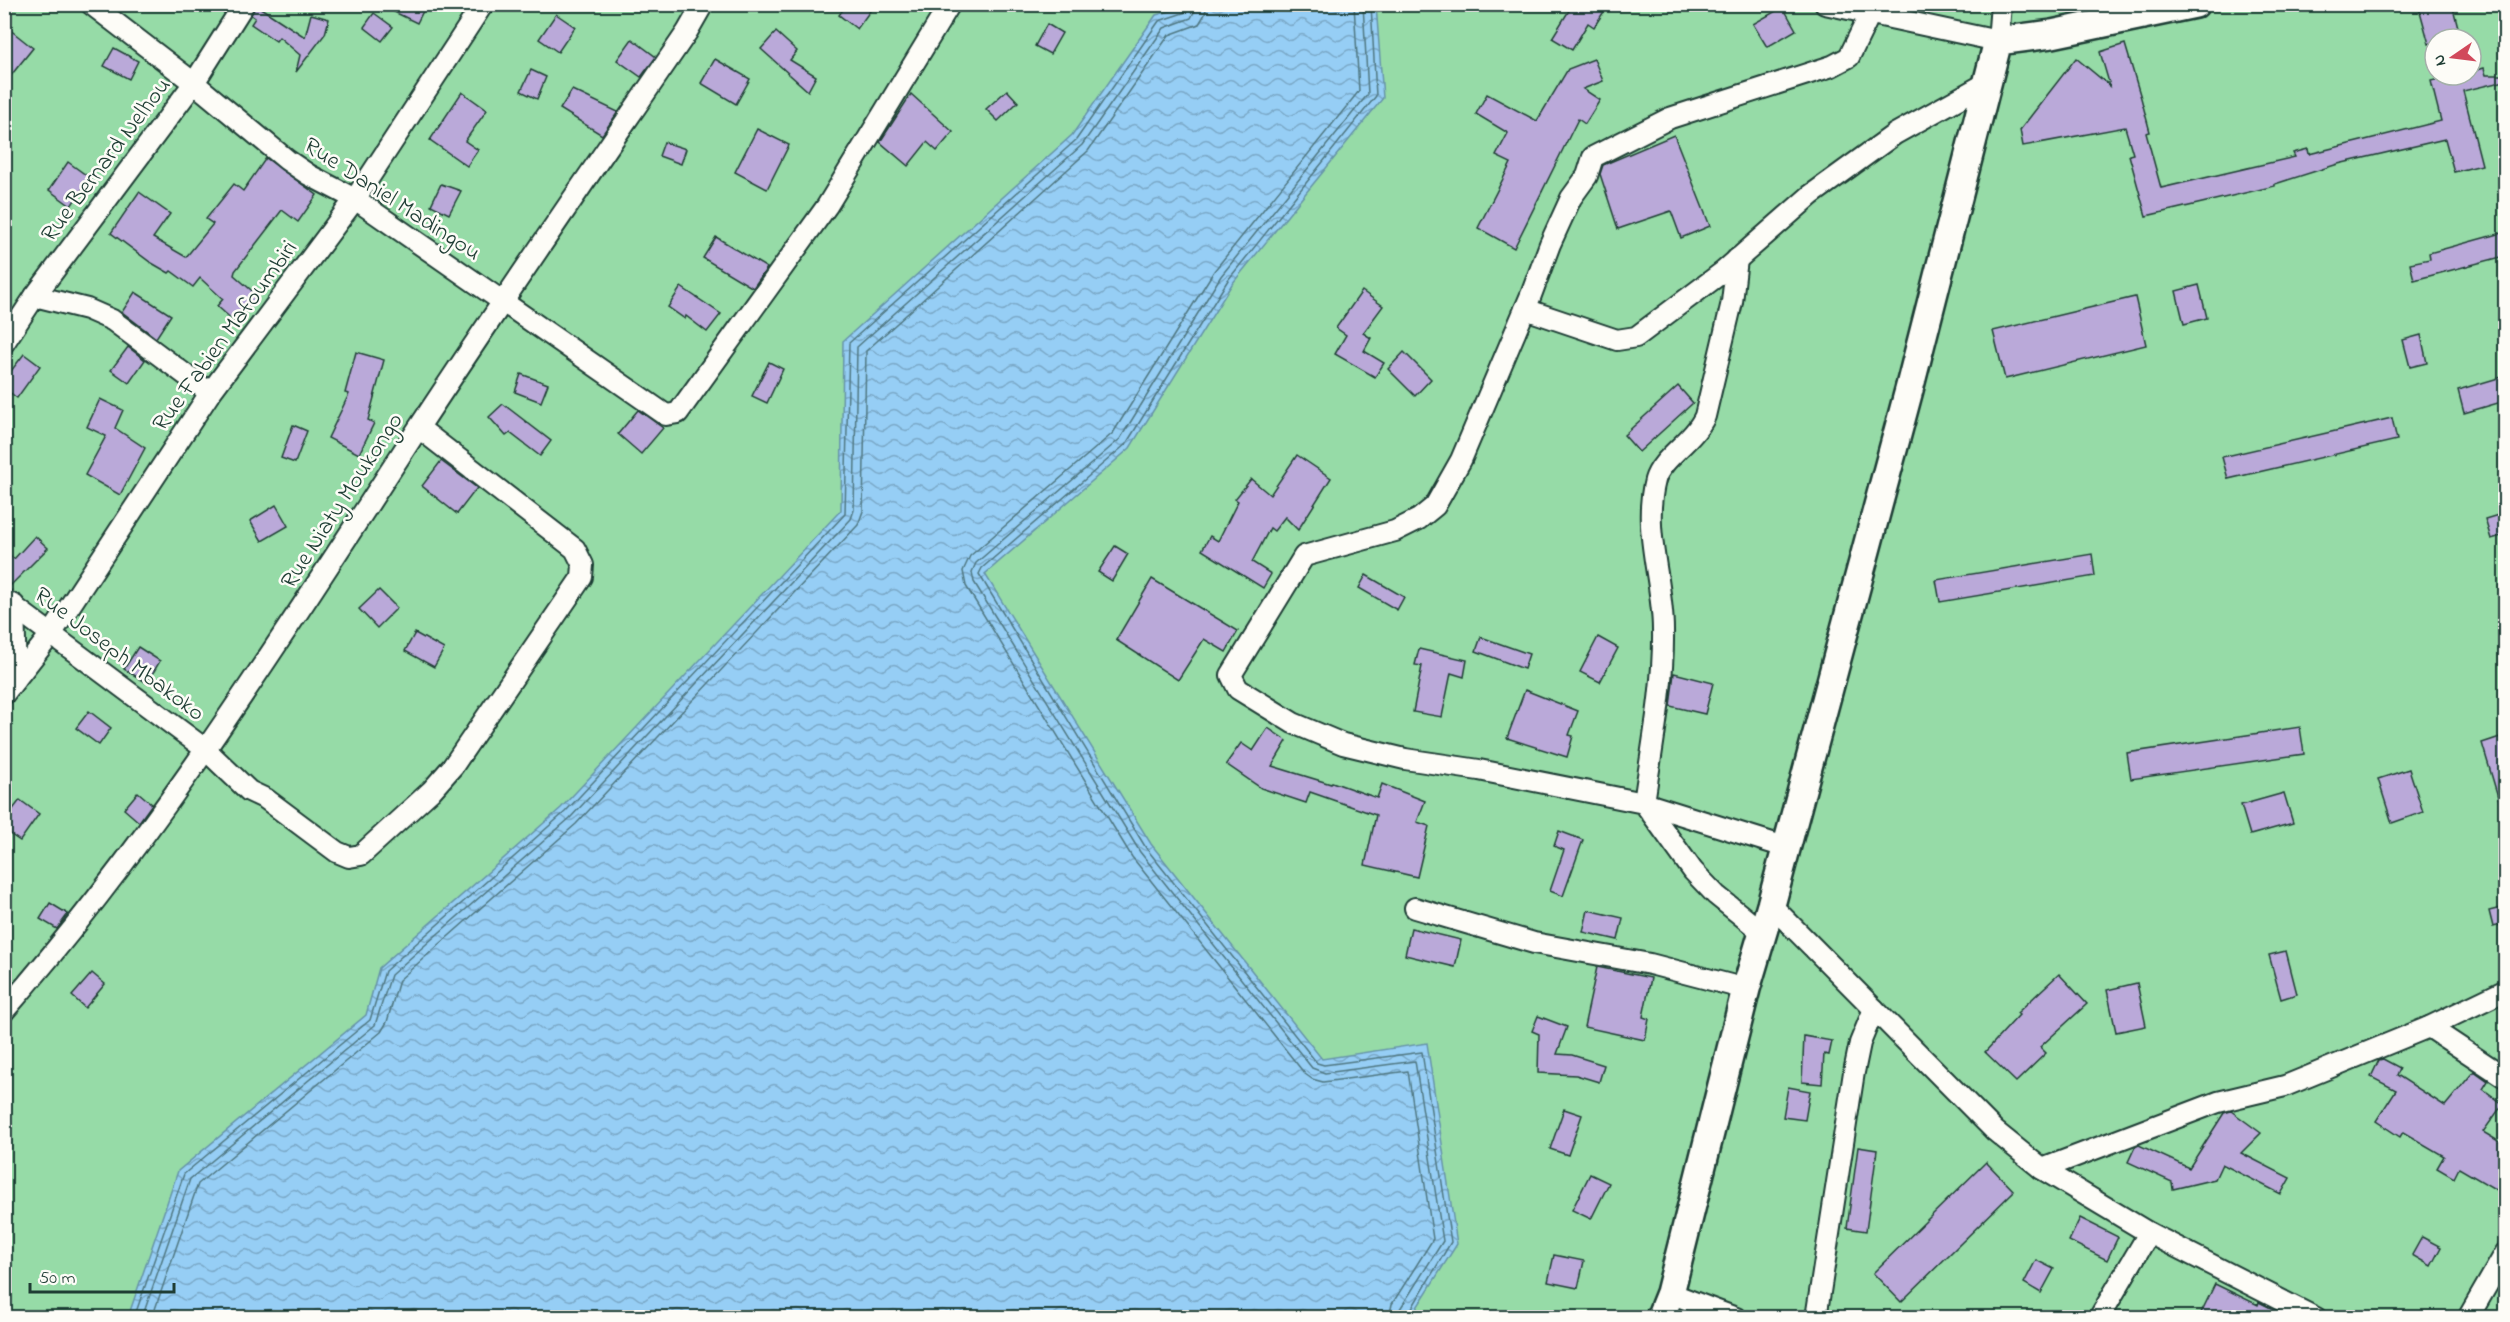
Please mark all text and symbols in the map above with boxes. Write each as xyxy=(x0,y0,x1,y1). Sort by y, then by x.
north arrow xyxy=(2423,27,2483,87)
text: N xyxy=(2427,52,2453,68)
street label: Rue Bernard Nelhou xyxy=(33,71,181,250)
street label: Rue Daniel Madingou xyxy=(296,130,487,271)
street label: Rue Fabien Mafoumbiri xyxy=(145,234,307,439)
street label: Rue Niaty Moukongo xyxy=(273,407,414,597)
street label: Rue Joseph Mbakoko xyxy=(26,579,211,731)
scale bar xyxy=(30,1256,174,1294)
text: 50 m xyxy=(39,1266,76,1292)

